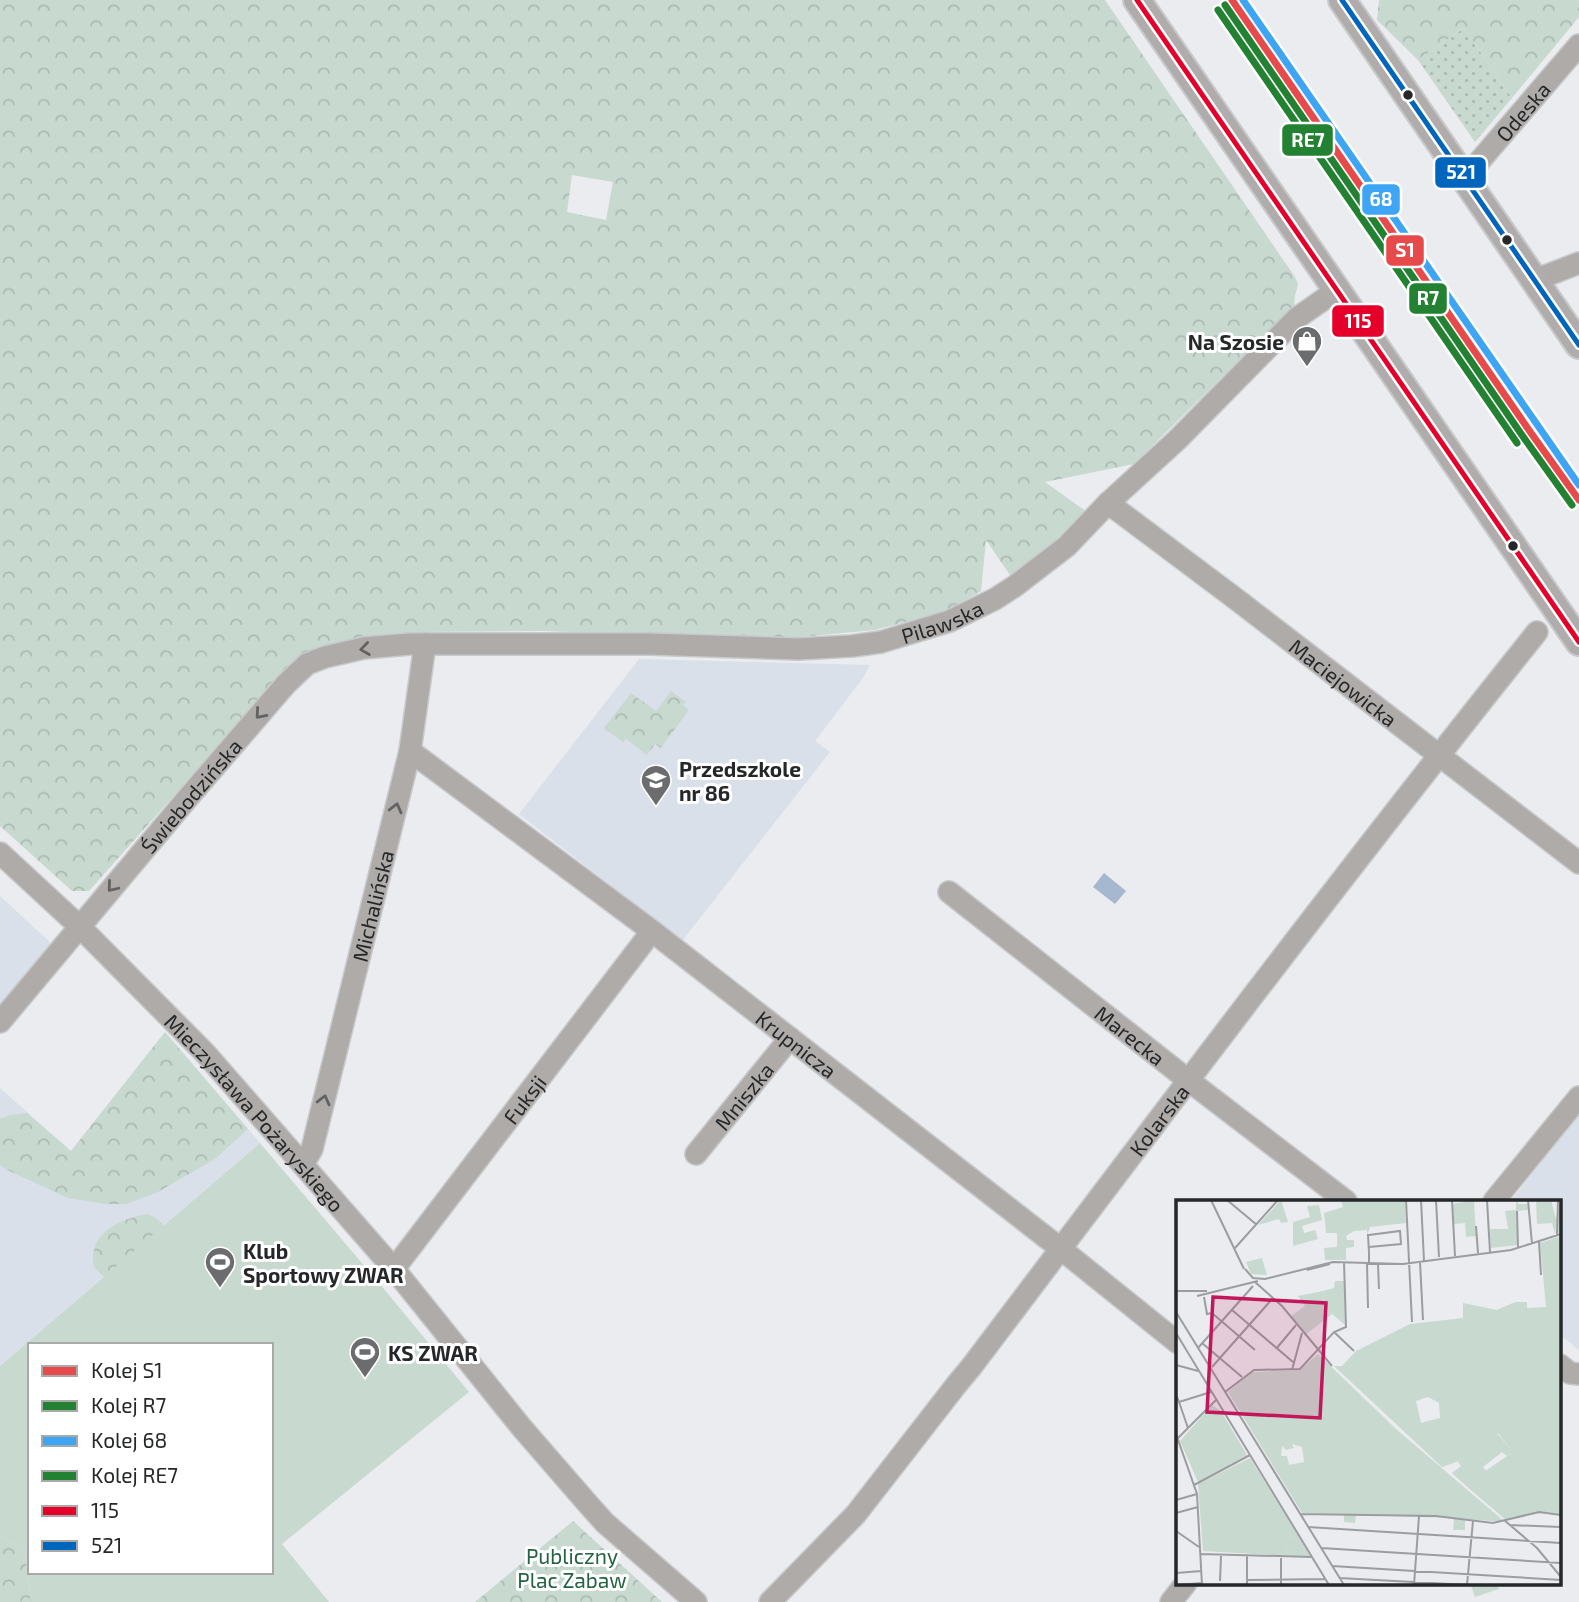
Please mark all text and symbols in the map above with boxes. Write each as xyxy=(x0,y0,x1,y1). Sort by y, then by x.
street label: Odeska xyxy=(1490,76,1555,146)
unlabelled marker xyxy=(1401,88,1415,102)
line badge: RE7 xyxy=(1281,123,1334,157)
text: RE7 xyxy=(1291,128,1325,151)
line badge: 521 xyxy=(1434,156,1487,189)
text: 521 xyxy=(1446,160,1476,183)
line badge: 68 xyxy=(1361,183,1401,216)
text: 68 xyxy=(1369,187,1393,210)
unlabelled marker xyxy=(1500,233,1514,247)
line badge: S1 xyxy=(1385,234,1425,267)
text: S1 xyxy=(1395,238,1415,261)
line badge: R7 xyxy=(1408,282,1448,315)
text: R7 xyxy=(1417,286,1439,309)
line badge: 115 xyxy=(1331,304,1385,338)
text: 115 xyxy=(1345,309,1371,332)
shop icon: Na Szosie xyxy=(1290,324,1324,368)
place label: Na Szosie xyxy=(1188,329,1284,354)
unlabelled marker xyxy=(1506,539,1520,553)
street label: Pilawska xyxy=(898,594,987,648)
street label: Maciejowicka xyxy=(1285,633,1402,731)
one-way arrow xyxy=(359,641,371,656)
one-way arrow xyxy=(256,706,269,719)
street label: Świebodzińska xyxy=(135,733,246,858)
place label: Przedszkole nr 86 xyxy=(679,756,801,805)
school or university icon: Przedszkole nr 86 xyxy=(639,763,673,807)
one-way arrow xyxy=(388,802,402,814)
street label: Michalińska xyxy=(346,847,398,964)
one-way arrow xyxy=(108,879,120,892)
street label: Marecka xyxy=(1091,1000,1170,1070)
street label: Krupnicza xyxy=(752,1005,842,1083)
street label: Mieczysława Pożaryskiego xyxy=(160,1008,350,1216)
street label: Mniszka xyxy=(708,1057,778,1134)
street label: Fuksji xyxy=(497,1070,550,1128)
street label: Kolarska xyxy=(1123,1079,1194,1160)
one-way arrow xyxy=(316,1094,330,1106)
inset map xyxy=(1176,1200,1562,1584)
place label: Klub Sportowy ZWAR xyxy=(243,1238,404,1288)
sports icon: Klub Sportowy ZWAR xyxy=(203,1245,237,1289)
sports icon: KS ZWAR xyxy=(348,1335,382,1379)
place label: KS ZWAR xyxy=(388,1340,478,1365)
legend xyxy=(28,1343,273,1574)
text: Kolej S1 xyxy=(91,1357,163,1383)
text: Kolej R7 xyxy=(91,1392,166,1418)
text: Kolej 68 xyxy=(91,1427,167,1453)
text: Kolej RE7 xyxy=(91,1462,178,1488)
text: 115 xyxy=(91,1497,119,1522)
text: 521 xyxy=(91,1532,122,1557)
park label: Publiczny Plac Zabaw xyxy=(517,1543,627,1592)

